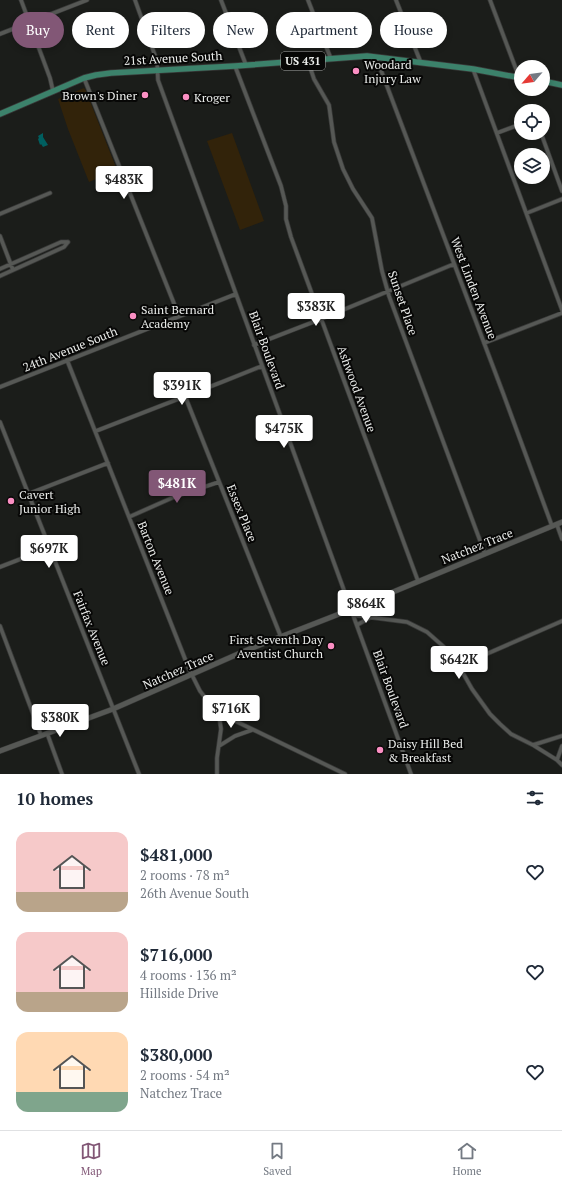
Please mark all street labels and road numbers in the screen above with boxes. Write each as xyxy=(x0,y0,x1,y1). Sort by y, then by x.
street label: 21st Avenue South xyxy=(123,48,223,68)
road number: US 431 xyxy=(281,52,325,70)
street label: West Linden Avenue xyxy=(448,235,500,341)
street label: Sunset Place xyxy=(385,269,421,337)
street label: Blair Boulevard xyxy=(246,309,288,391)
street label: 24th Avenue South xyxy=(21,323,119,375)
street label: Ashwood Avenue xyxy=(334,344,380,434)
street label: Essex Place xyxy=(224,482,260,544)
street label: Barton Avenue xyxy=(134,519,178,597)
street label: Natchez Trace xyxy=(439,525,515,567)
street label: Fairfax Avenue xyxy=(70,588,114,668)
street label: Natchez Trace xyxy=(140,648,216,692)
street label: Blair Boulevard xyxy=(370,648,412,730)

